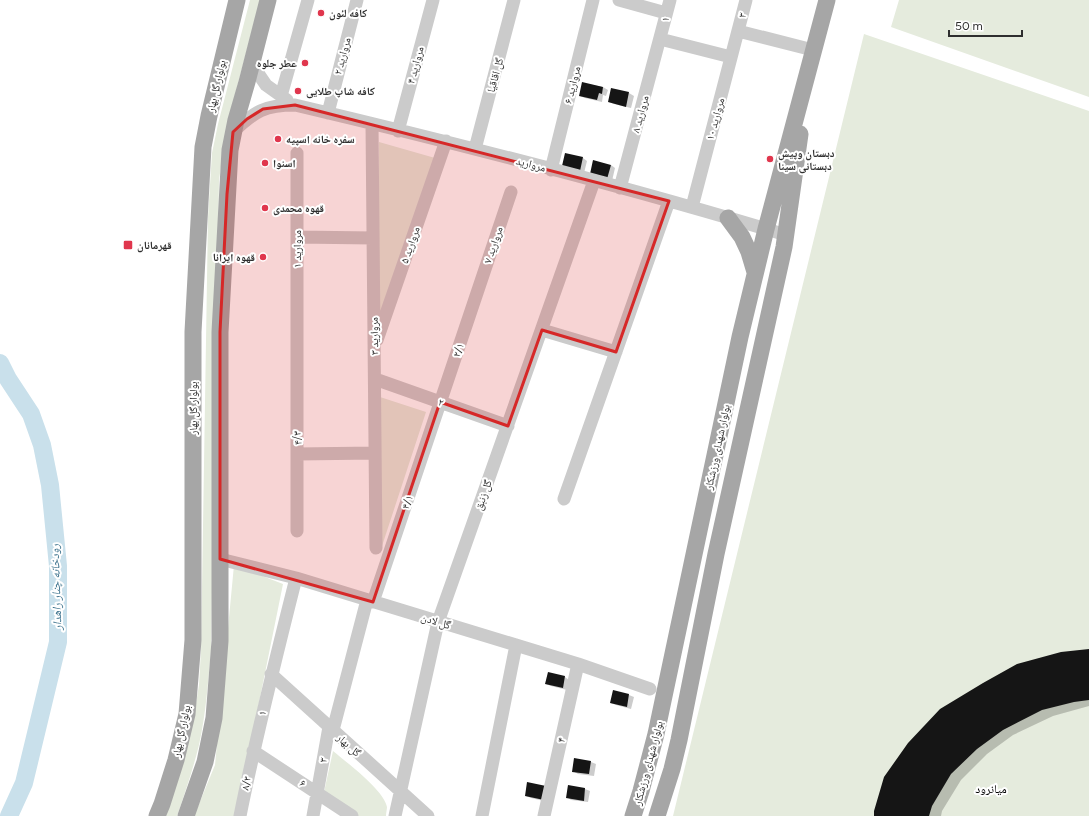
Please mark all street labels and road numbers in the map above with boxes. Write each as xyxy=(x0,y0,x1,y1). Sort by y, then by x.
street label: ۳ xyxy=(736,11,749,19)
street label: ۱ xyxy=(659,15,672,23)
street label: مروارید ۲ xyxy=(331,36,354,76)
street label: مروارید ۴ xyxy=(404,45,427,85)
street label: گل اقاقیا xyxy=(485,56,506,94)
street label: بولوار گل بهار xyxy=(204,59,229,114)
street label: مروارید ۶ xyxy=(562,65,583,105)
street label: مروارید ۸ xyxy=(629,94,652,134)
street label: مروارید ۱۰ xyxy=(704,97,727,142)
street label: مروارید xyxy=(514,154,547,175)
street label: مروارید ۵ xyxy=(398,225,423,265)
street label: مروارید ۷ xyxy=(481,225,506,265)
street label: مروارید ۱ xyxy=(291,230,304,268)
street label: مروارید ۳ xyxy=(368,317,381,355)
street label: ۲/۱ xyxy=(450,341,467,359)
street label: بولوار گل بهار xyxy=(187,381,200,436)
street label: ۲ xyxy=(436,396,445,409)
street label: بولوار شهدای ورزشکار xyxy=(702,403,733,492)
street label: ۴/۳ xyxy=(291,431,304,445)
street label: گل زنبق xyxy=(472,478,495,512)
street label: ۴/۱ xyxy=(399,493,416,511)
street label: گل لادن xyxy=(419,611,453,632)
street label: بولوار گل بهار xyxy=(169,704,193,759)
street label: ۱ xyxy=(256,709,269,717)
street label: بولوار شهدای ورزشکار xyxy=(631,719,666,808)
street label: گل بهار xyxy=(333,730,364,760)
street label: ۴ xyxy=(555,736,568,744)
street label: ۳ xyxy=(317,757,330,764)
street label: ۸/۳ xyxy=(239,775,254,791)
street label: ۶ xyxy=(297,777,308,790)

